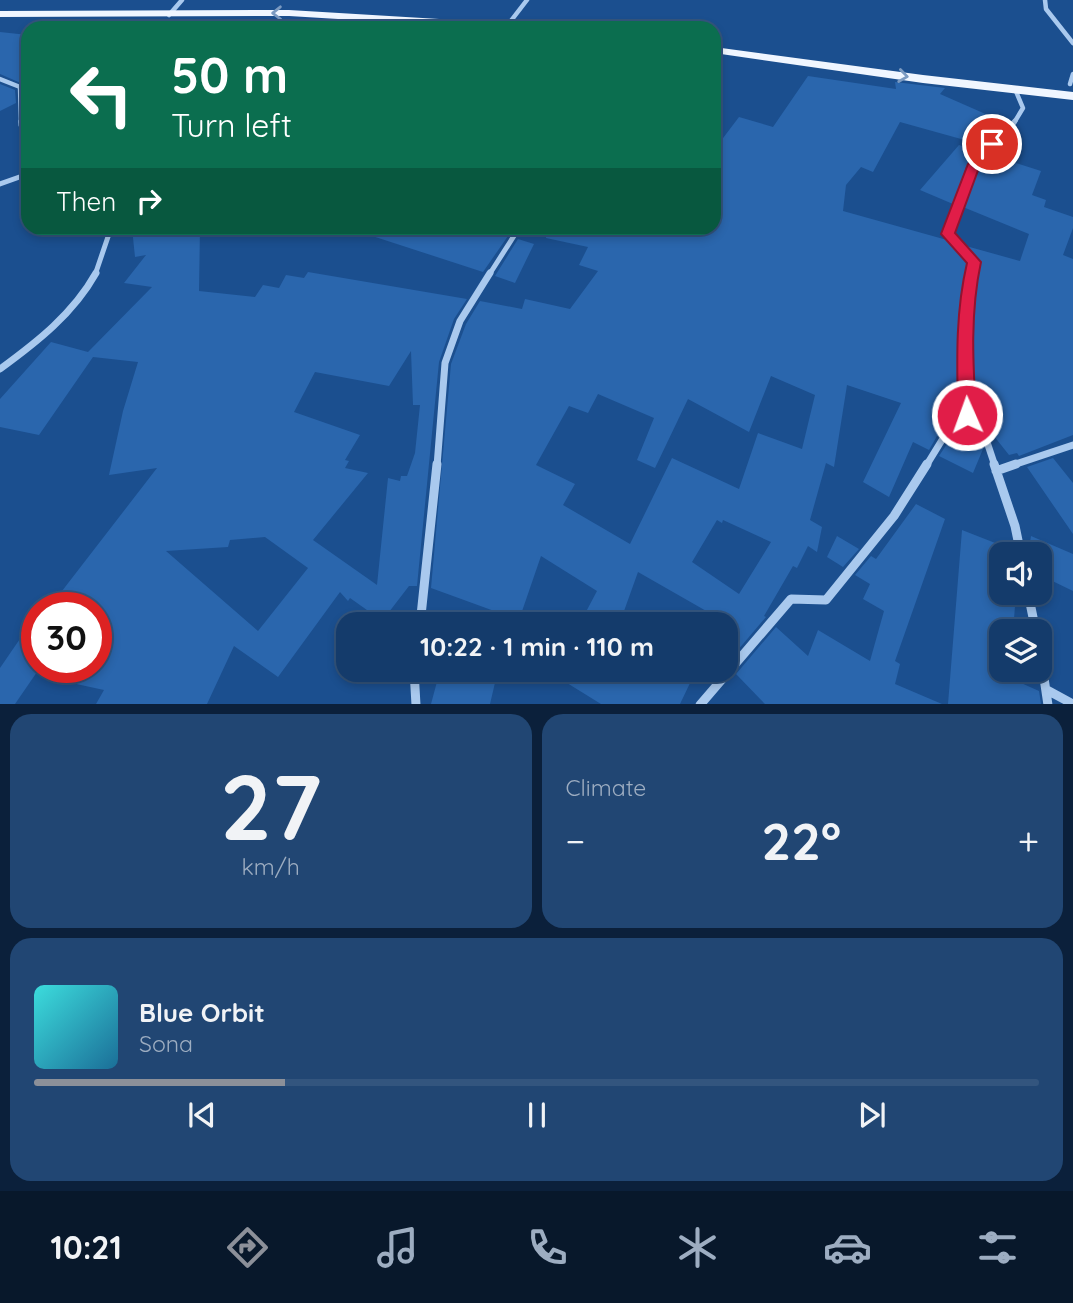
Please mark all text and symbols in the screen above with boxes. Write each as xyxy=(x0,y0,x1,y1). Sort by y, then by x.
one-way arrow xyxy=(272,6,283,21)
text: 50 m xyxy=(171,44,288,105)
icon: left xyxy=(56,49,147,140)
one-way arrow xyxy=(897,68,909,83)
text: Turn left xyxy=(171,105,292,145)
pin xyxy=(962,114,1022,174)
icon: arrive xyxy=(973,125,1011,163)
icon: right xyxy=(130,182,168,220)
text: Then xyxy=(56,185,116,218)
position arrow xyxy=(930,378,1004,452)
map controls xyxy=(989,542,1052,682)
button: sound xyxy=(989,542,1052,605)
speed limit sign: 30 xyxy=(21,592,112,683)
button: layers xyxy=(989,619,1052,682)
text: 10:22 · 1 min · 110 m xyxy=(420,630,654,663)
text: 27 xyxy=(220,749,322,863)
text: Climate xyxy=(566,773,646,802)
text: 22° xyxy=(762,808,841,873)
text: − xyxy=(566,817,585,865)
text: + xyxy=(1018,817,1039,865)
text: km/h xyxy=(242,852,300,881)
text: Blue Orbit xyxy=(139,996,265,1029)
text: Sona xyxy=(139,1029,193,1058)
icon: previous xyxy=(183,1096,221,1134)
icon: pause xyxy=(518,1096,556,1134)
icon: next xyxy=(853,1096,891,1134)
icon: directions xyxy=(223,1223,272,1272)
icon: music xyxy=(373,1223,422,1272)
icon: phone xyxy=(523,1223,572,1272)
icon: climate xyxy=(673,1223,722,1272)
icon: car xyxy=(823,1223,872,1272)
icon: filters xyxy=(973,1223,1022,1272)
text: 10:21 xyxy=(51,1227,122,1267)

